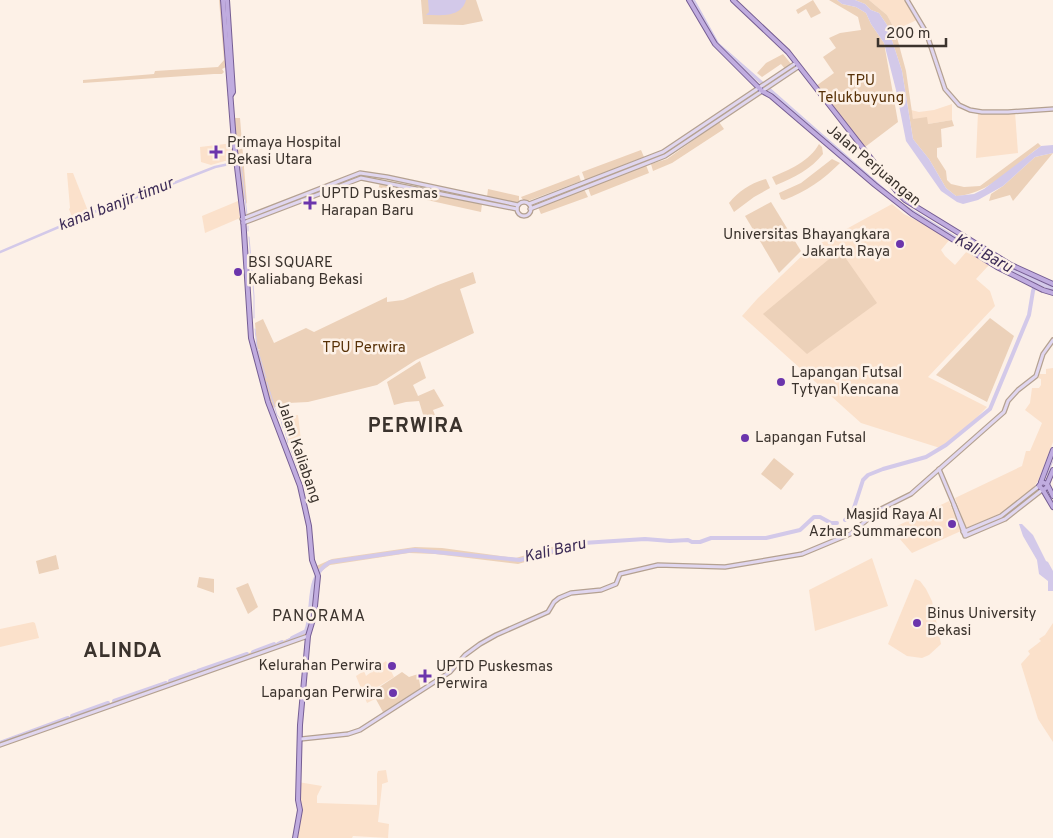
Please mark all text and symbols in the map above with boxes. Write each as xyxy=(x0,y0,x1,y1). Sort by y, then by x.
scale bar xyxy=(878,15,946,47)
text: 200 m xyxy=(886,25,931,44)
park label: TPU Telukbuyung xyxy=(818,72,904,108)
street label: Jalan Perjuangan xyxy=(822,121,924,211)
place label: Primaya Hospital Bekasi Utara xyxy=(227,134,341,170)
marker: Primaya Hospital Bekasi Utara xyxy=(209,145,223,159)
water label: kanal banjir timur xyxy=(56,173,178,236)
place label: UPTD Puskesmas Harapan Baru xyxy=(321,185,438,221)
marker: UPTD Puskesmas Harapan Baru xyxy=(303,196,317,210)
place label: Universitas Bhayangkara Jakarta Raya xyxy=(723,226,890,262)
water label: Kali Baru xyxy=(951,230,1016,278)
marker: Universitas Bhayangkara Jakarta Raya xyxy=(894,238,906,250)
place label: BSI SQUARE Kaliabang Bekasi xyxy=(248,254,363,290)
marker: BSI SQUARE Kaliabang Bekasi xyxy=(232,266,244,278)
park label: TPU Perwira xyxy=(322,339,406,358)
place label: Lapangan Futsal Tytyan Kencana xyxy=(791,364,902,400)
marker: Lapangan Futsal Tytyan Kencana xyxy=(775,376,787,388)
street label: Jalan Kaliabang xyxy=(272,398,324,506)
district label: PERWIRA xyxy=(368,414,464,440)
place label: Lapangan Futsal xyxy=(755,429,866,448)
marker: Lapangan Futsal xyxy=(739,432,751,444)
place label: Masjid Raya Al Azhar Summarecon xyxy=(809,506,942,542)
marker: Masjid Raya Al Azhar Summarecon xyxy=(946,518,958,530)
water label: Kali Baru xyxy=(522,534,588,568)
place label: Binus University Bekasi xyxy=(927,605,1036,641)
district label: PANORAMA xyxy=(272,607,366,627)
marker: Binus University Bekasi xyxy=(911,617,923,629)
district label: ALINDA xyxy=(83,639,163,665)
place label: Kelurahan Perwira xyxy=(258,657,382,676)
place label: UPTD Puskesmas Perwira xyxy=(436,658,553,694)
marker: Kelurahan Perwira xyxy=(386,660,398,672)
marker: UPTD Puskesmas Perwira xyxy=(418,669,432,683)
place label: Lapangan Perwira xyxy=(261,684,383,703)
marker: Lapangan Perwira xyxy=(387,687,399,699)

